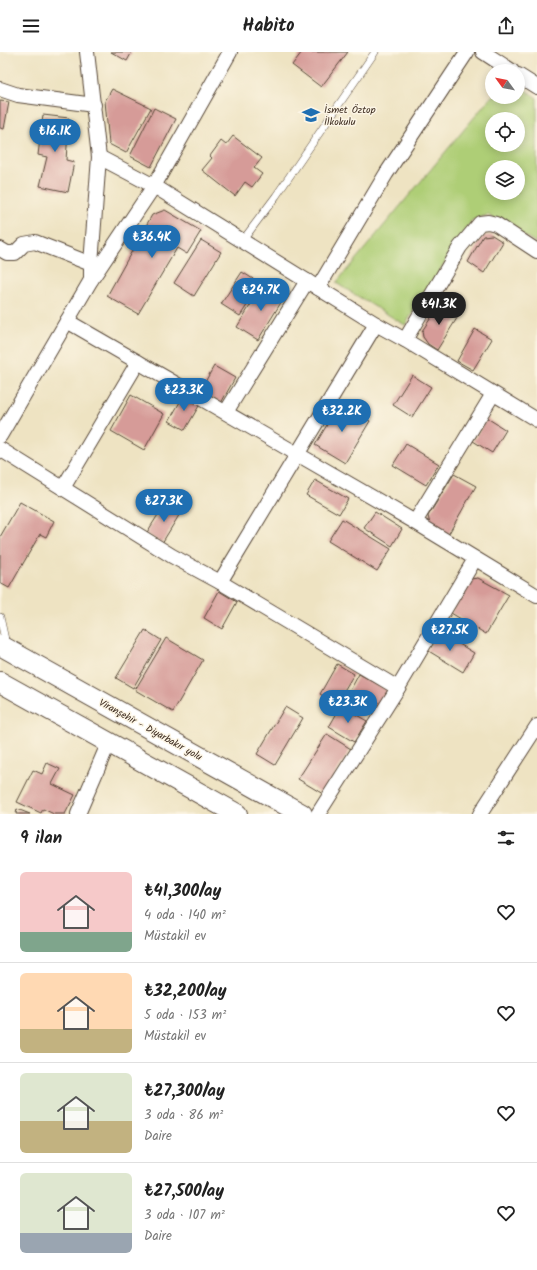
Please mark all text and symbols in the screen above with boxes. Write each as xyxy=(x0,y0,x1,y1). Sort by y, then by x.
text: Habito xyxy=(242,12,295,41)
icon: menu xyxy=(20,15,42,37)
icon: share xyxy=(495,15,517,37)
north arrow xyxy=(485,64,525,104)
map controls xyxy=(485,64,525,200)
place label: İsmet Öztop İlkokulu xyxy=(324,102,376,130)
school or university icon: İsmet Öztop İlkokulu xyxy=(301,105,321,125)
button: locate xyxy=(485,112,525,152)
pin: ₺16.1K xyxy=(22,119,88,153)
text: ₺16.1K xyxy=(39,121,71,142)
button: layers xyxy=(485,160,525,200)
pin: ₺36.4K xyxy=(119,225,185,259)
text: ₺36.4K xyxy=(132,227,172,248)
pin: ₺24.7K xyxy=(228,278,294,312)
text: ₺24.7K xyxy=(242,280,280,301)
pin: ₺41.3K xyxy=(406,292,472,326)
text: ₺41.3K xyxy=(421,294,457,315)
pin: ₺23.3K xyxy=(151,378,217,412)
text: ₺23.3K xyxy=(164,380,204,401)
pin: ₺32.2K xyxy=(309,399,375,433)
text: ₺32.2K xyxy=(322,401,362,422)
pin: ₺27.3K xyxy=(131,489,197,523)
text: ₺27.3K xyxy=(145,491,183,512)
pin: ₺27.5K xyxy=(417,618,483,652)
text: ₺27.5K xyxy=(431,620,469,641)
pin: ₺23.3K xyxy=(315,690,381,724)
text: ₺23.3K xyxy=(328,692,368,713)
street label: Viranşehir - Diyarbakır yolu xyxy=(96,695,205,765)
text: 9 ilan xyxy=(20,825,62,852)
icon: filters xyxy=(495,827,517,849)
text: ₺41,300/ay xyxy=(144,878,221,905)
icon: home xyxy=(52,888,100,936)
icon: heart xyxy=(495,901,517,923)
text: 4 oda · 140 m² xyxy=(144,905,226,926)
text: Müstakil ev xyxy=(144,926,206,947)
text: ₺32,200/ay xyxy=(144,978,227,1005)
icon: home xyxy=(52,989,100,1037)
icon: heart xyxy=(495,1002,517,1024)
text: 5 oda · 153 m² xyxy=(144,1005,226,1026)
text: Müstakil ev xyxy=(144,1026,206,1047)
text: ₺27,300/ay xyxy=(144,1078,225,1105)
icon: home xyxy=(52,1089,100,1137)
icon: heart xyxy=(495,1102,517,1124)
text: 3 oda · 86 m² xyxy=(144,1105,223,1126)
text: Daire xyxy=(144,1126,172,1147)
text: ₺27,500/ay xyxy=(144,1178,224,1205)
icon: home xyxy=(52,1189,100,1237)
icon: heart xyxy=(495,1202,517,1224)
text: 3 oda · 107 m² xyxy=(144,1205,225,1226)
text: Daire xyxy=(144,1226,172,1247)

